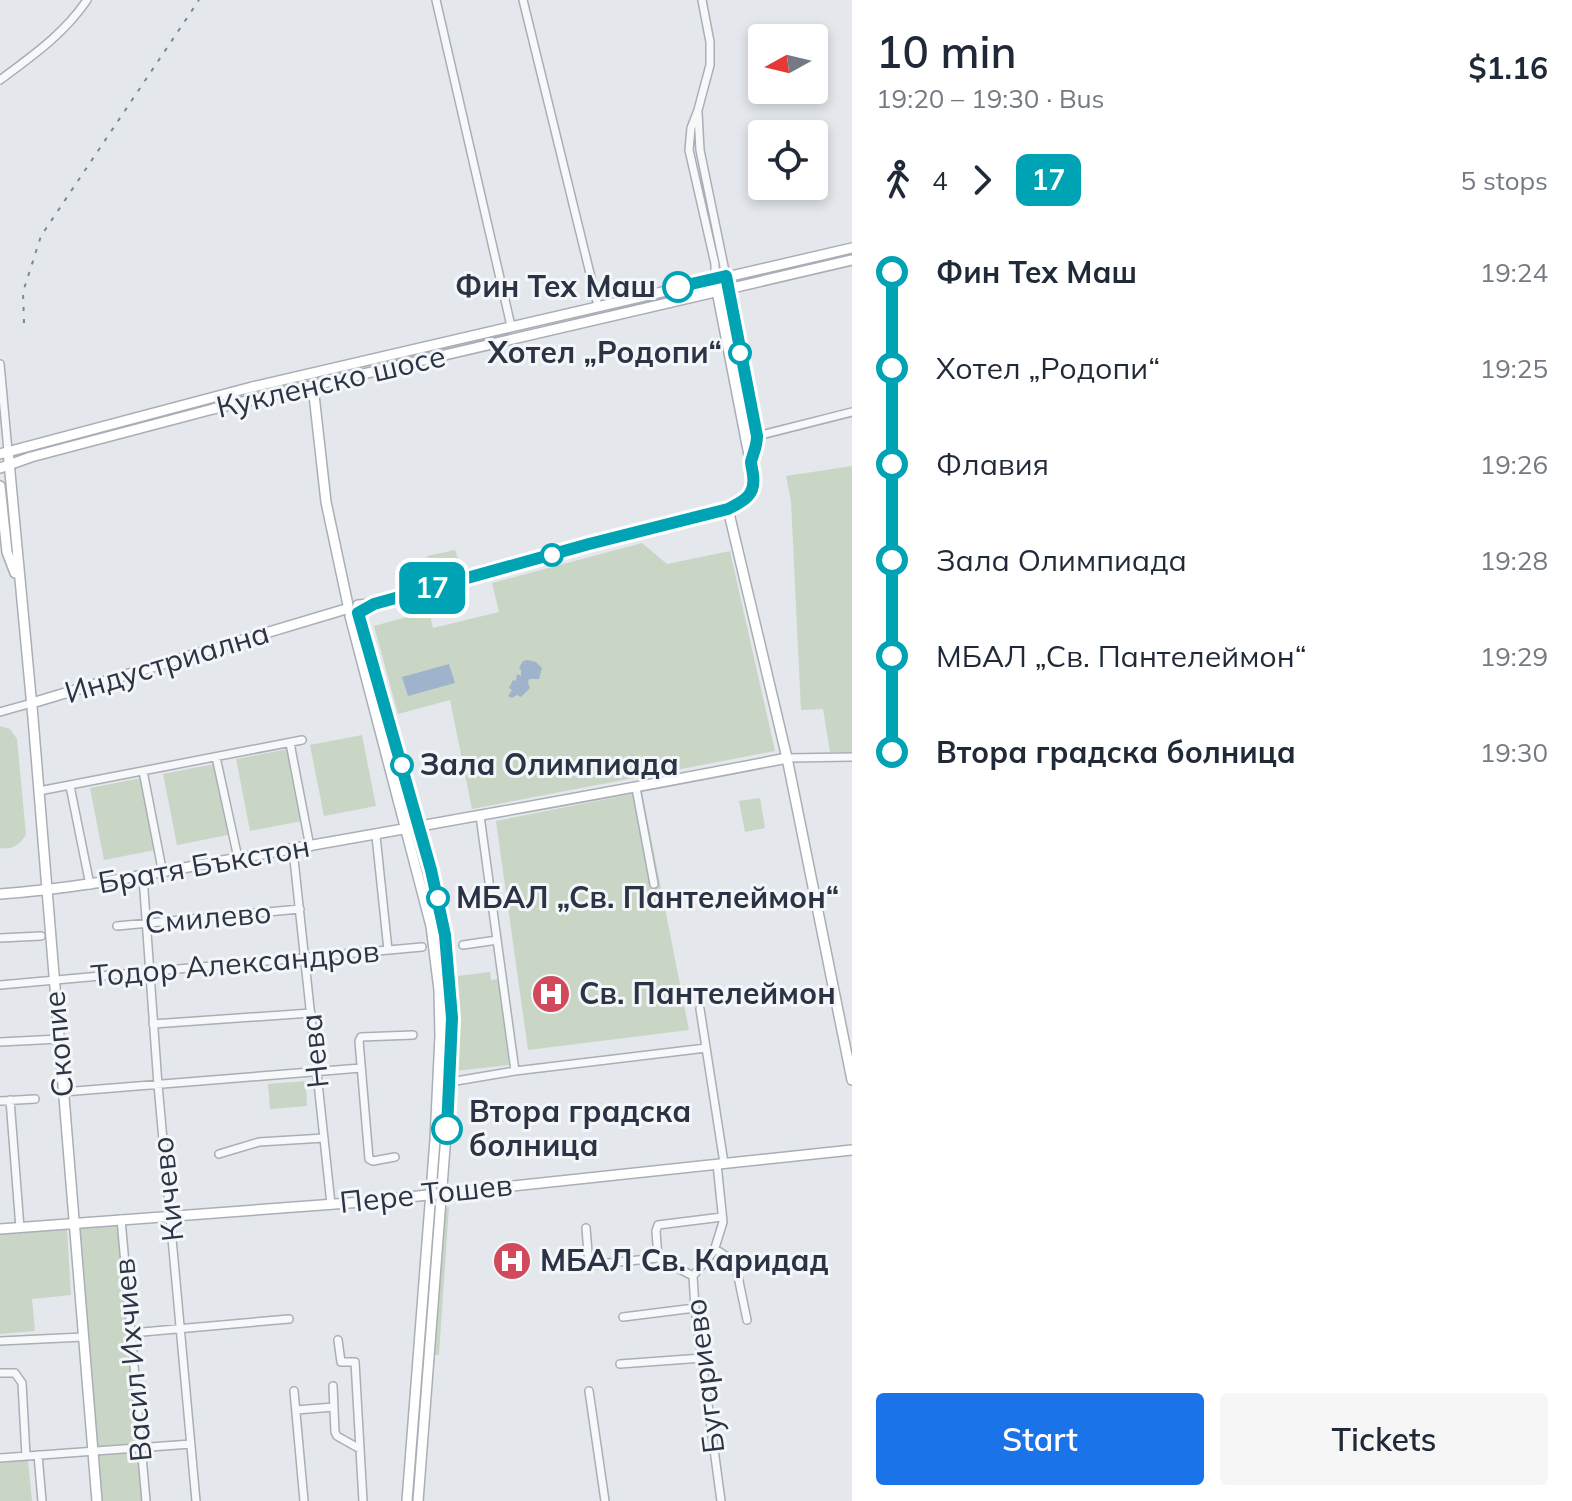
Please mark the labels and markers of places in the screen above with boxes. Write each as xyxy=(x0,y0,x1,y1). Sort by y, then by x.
place label: Фин Тех Маш xyxy=(455,267,656,305)
marker: Фин Тех Маш xyxy=(663,272,693,302)
place label: Хотел „Родопи“ xyxy=(487,333,722,371)
marker: Хотел „Родопи“ xyxy=(729,342,751,364)
unlabelled marker xyxy=(541,544,563,566)
place label: Зала Олимпиада xyxy=(420,745,679,783)
marker: Зала Олимпиада xyxy=(391,754,413,776)
place label: МБАЛ „Св. Пантелеймон“ xyxy=(456,878,839,916)
marker: МБАЛ „Св. Пантелеймон“ xyxy=(427,887,449,909)
hospital icon: Св. Пантелеймон xyxy=(530,973,572,1015)
place label: Св. Пантелеймон xyxy=(579,974,836,1012)
place label: Втора градска болница xyxy=(469,1092,691,1164)
marker: Втора градска болница xyxy=(432,1114,462,1144)
hospital icon: МБАЛ Св. Каридад xyxy=(491,1240,533,1282)
place label: МБАЛ Св. Каридад xyxy=(540,1241,828,1279)

